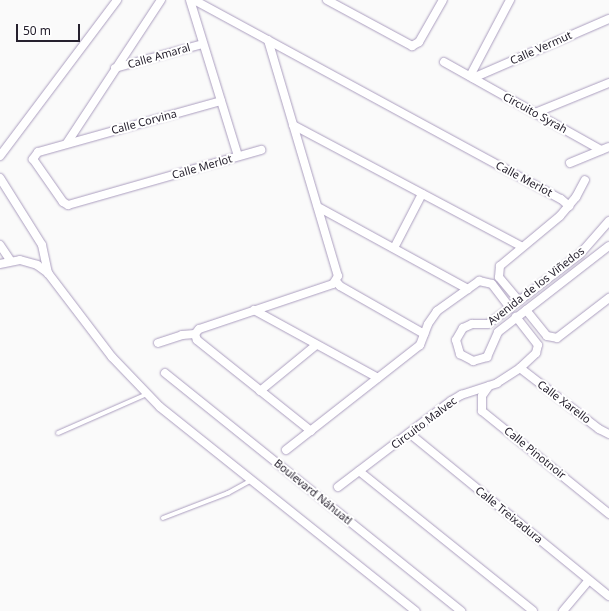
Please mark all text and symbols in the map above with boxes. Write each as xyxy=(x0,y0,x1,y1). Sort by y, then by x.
scale bar xyxy=(18,16,82,42)
text: 50 m xyxy=(23,22,51,39)
street label: Calle Vermut xyxy=(508,29,574,67)
street label: Calle Amaral xyxy=(126,41,192,71)
street label: Circuito Syrah xyxy=(501,90,569,136)
street label: Calle Corvina xyxy=(110,107,178,137)
street label: Calle Merlot xyxy=(170,152,234,182)
street label: Calle Merlot xyxy=(494,159,554,199)
street label: Avenida de los Viñedos xyxy=(485,244,587,328)
street label: Calle Xarello xyxy=(535,378,593,426)
street label: Circuito Malvec xyxy=(389,394,459,452)
street label: Calle Pinotnoir xyxy=(501,424,569,482)
street label: Boulevard Náhuatl xyxy=(271,457,355,527)
street label: Calle Treixadura xyxy=(473,484,545,546)

